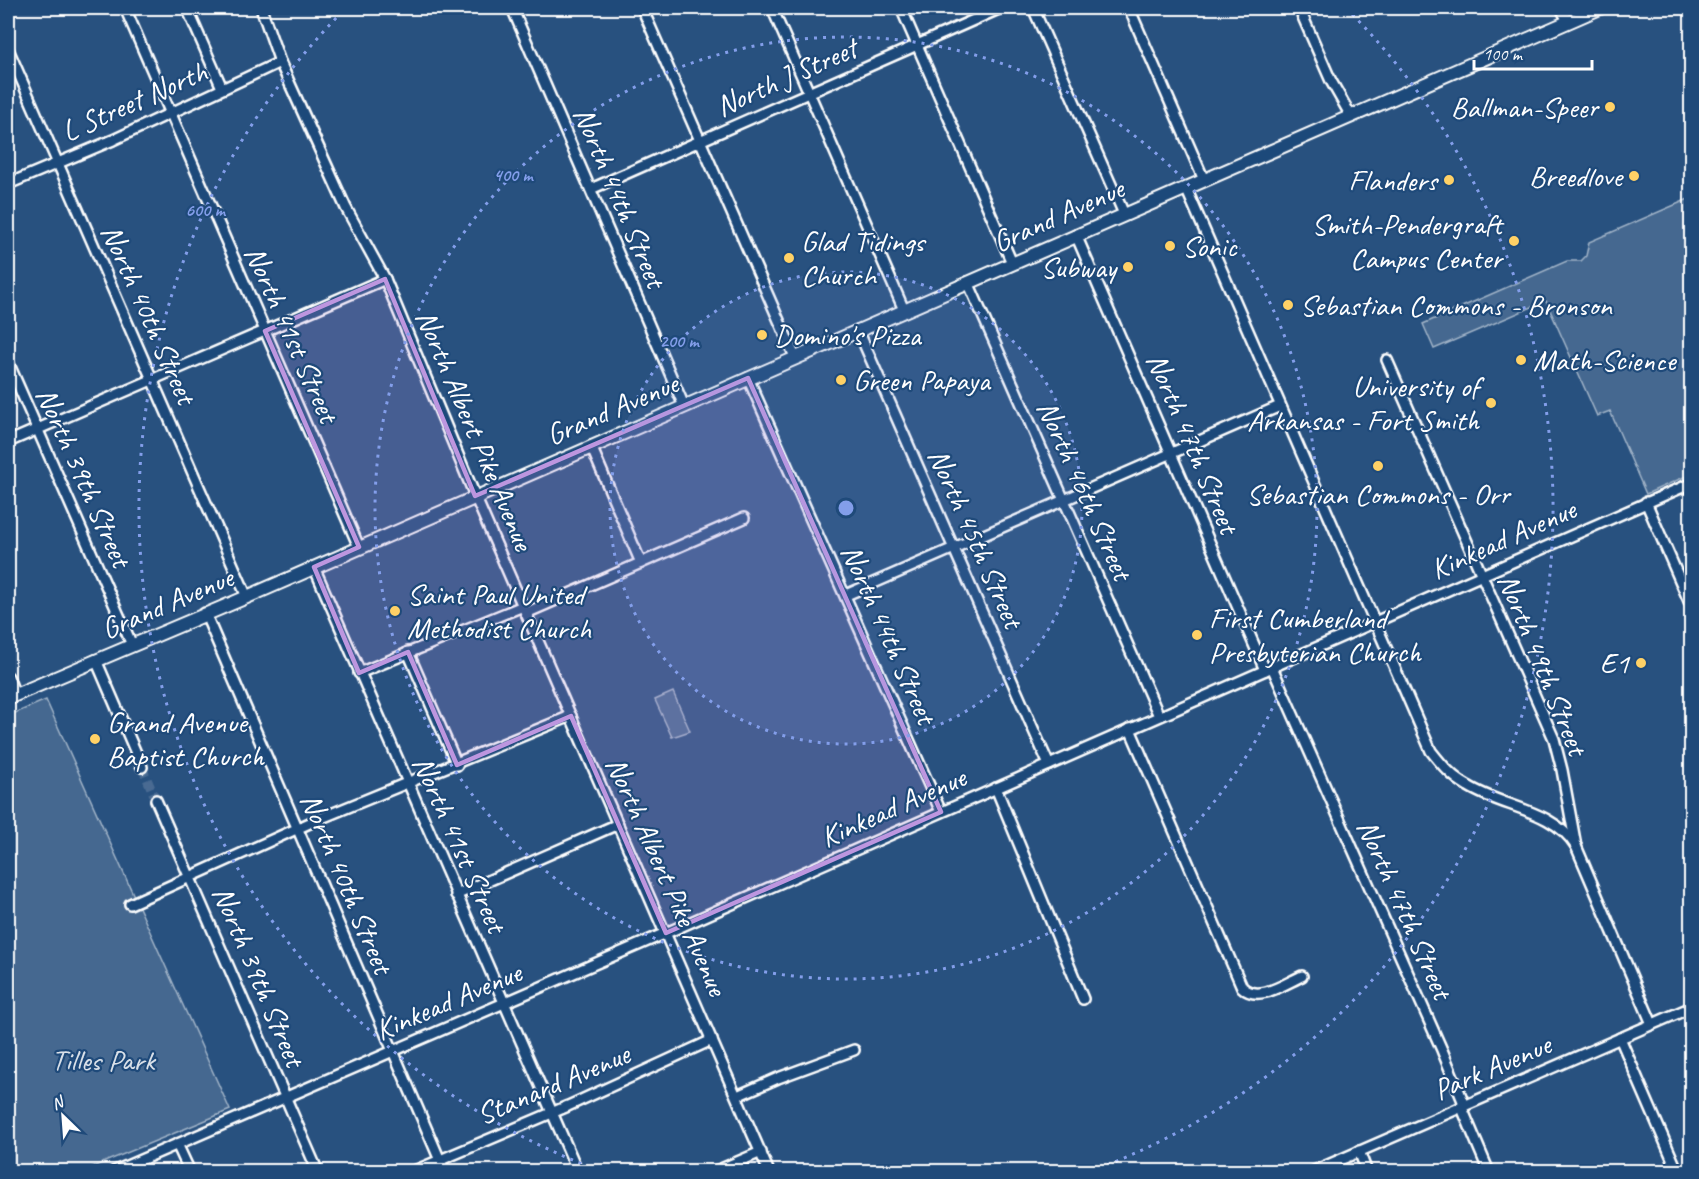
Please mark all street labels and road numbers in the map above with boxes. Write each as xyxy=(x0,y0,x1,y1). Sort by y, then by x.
street label: North J Street xyxy=(709,27,866,125)
street label: L Street North xyxy=(55,52,213,150)
street label: North 44th Street xyxy=(565,101,676,296)
street label: Grand Avenue xyxy=(986,168,1132,261)
street label: North 40th Street xyxy=(92,218,207,413)
street label: North 41st Street xyxy=(236,240,349,431)
street label: North Albert Pike Avenue xyxy=(407,304,544,558)
street label: North 47th Street xyxy=(1138,347,1249,542)
street label: Grand Avenue xyxy=(540,363,686,454)
street label: North 39th Street xyxy=(27,381,142,576)
street label: North 46th Street xyxy=(1028,394,1143,589)
street label: North 45th Street xyxy=(919,442,1034,637)
street label: Kinkead Avenue xyxy=(1424,489,1584,588)
street label: North 44th Street xyxy=(832,538,947,733)
street label: Grand Avenue xyxy=(95,557,241,648)
street label: North 49th Street xyxy=(1489,568,1598,763)
street label: North 41st Street xyxy=(404,750,517,941)
street label: North Albert Pike Avenue xyxy=(597,751,738,1003)
street label: Kinkead Avenue xyxy=(814,757,974,856)
street label: North 40th Street xyxy=(292,787,403,982)
street label: North 47th Street xyxy=(1348,813,1463,1008)
street label: North 39th Street xyxy=(204,880,315,1075)
street label: Kinkead Avenue xyxy=(369,952,529,1049)
street label: Park Avenue xyxy=(1428,1024,1559,1109)
street label: Stanard Avenue xyxy=(471,1034,637,1133)

